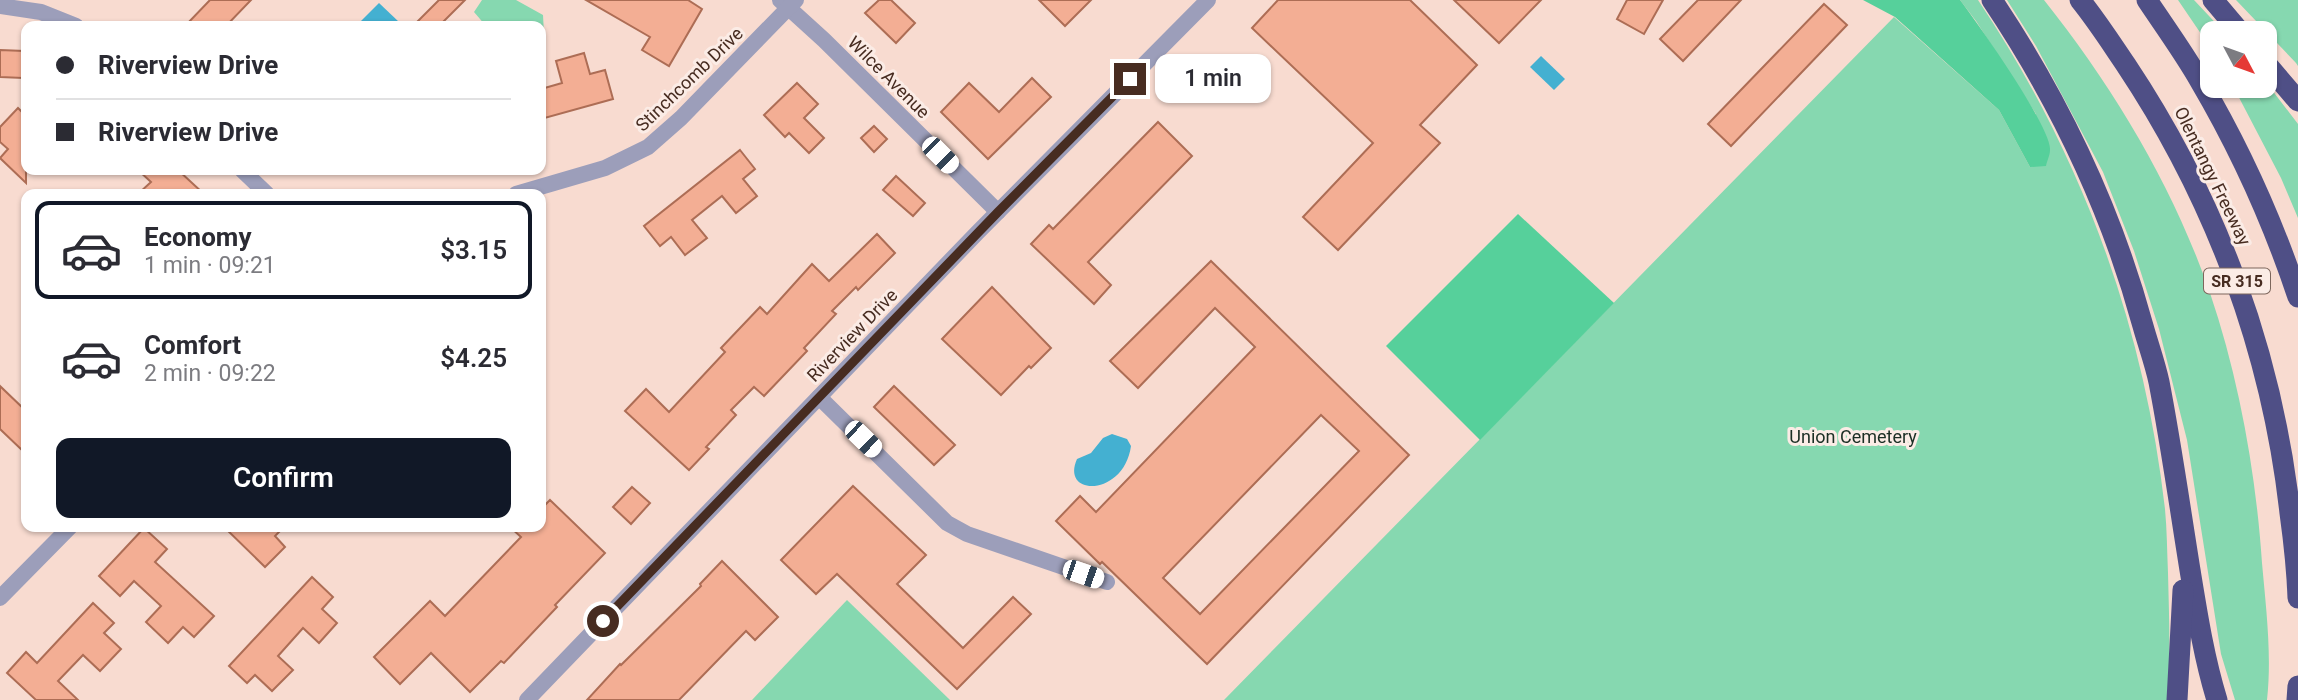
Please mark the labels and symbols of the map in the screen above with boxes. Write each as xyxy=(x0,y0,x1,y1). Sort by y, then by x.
north arrow xyxy=(2200,21,2277,98)
street label: Stinchcomb Drive xyxy=(631,23,747,135)
street label: Wilce Avenue xyxy=(844,32,934,122)
callout: 1 min xyxy=(1154,55,1270,104)
route end xyxy=(1114,63,1146,95)
street label: Olentangy Freeway xyxy=(2170,103,2256,249)
car xyxy=(918,133,963,177)
road number: SR 315 xyxy=(2204,268,2270,294)
street label: Riverview Drive xyxy=(802,284,902,386)
car xyxy=(841,417,886,461)
park label: Union Cemetery xyxy=(1789,426,1917,447)
car xyxy=(1060,557,1107,591)
route start xyxy=(587,605,619,637)

